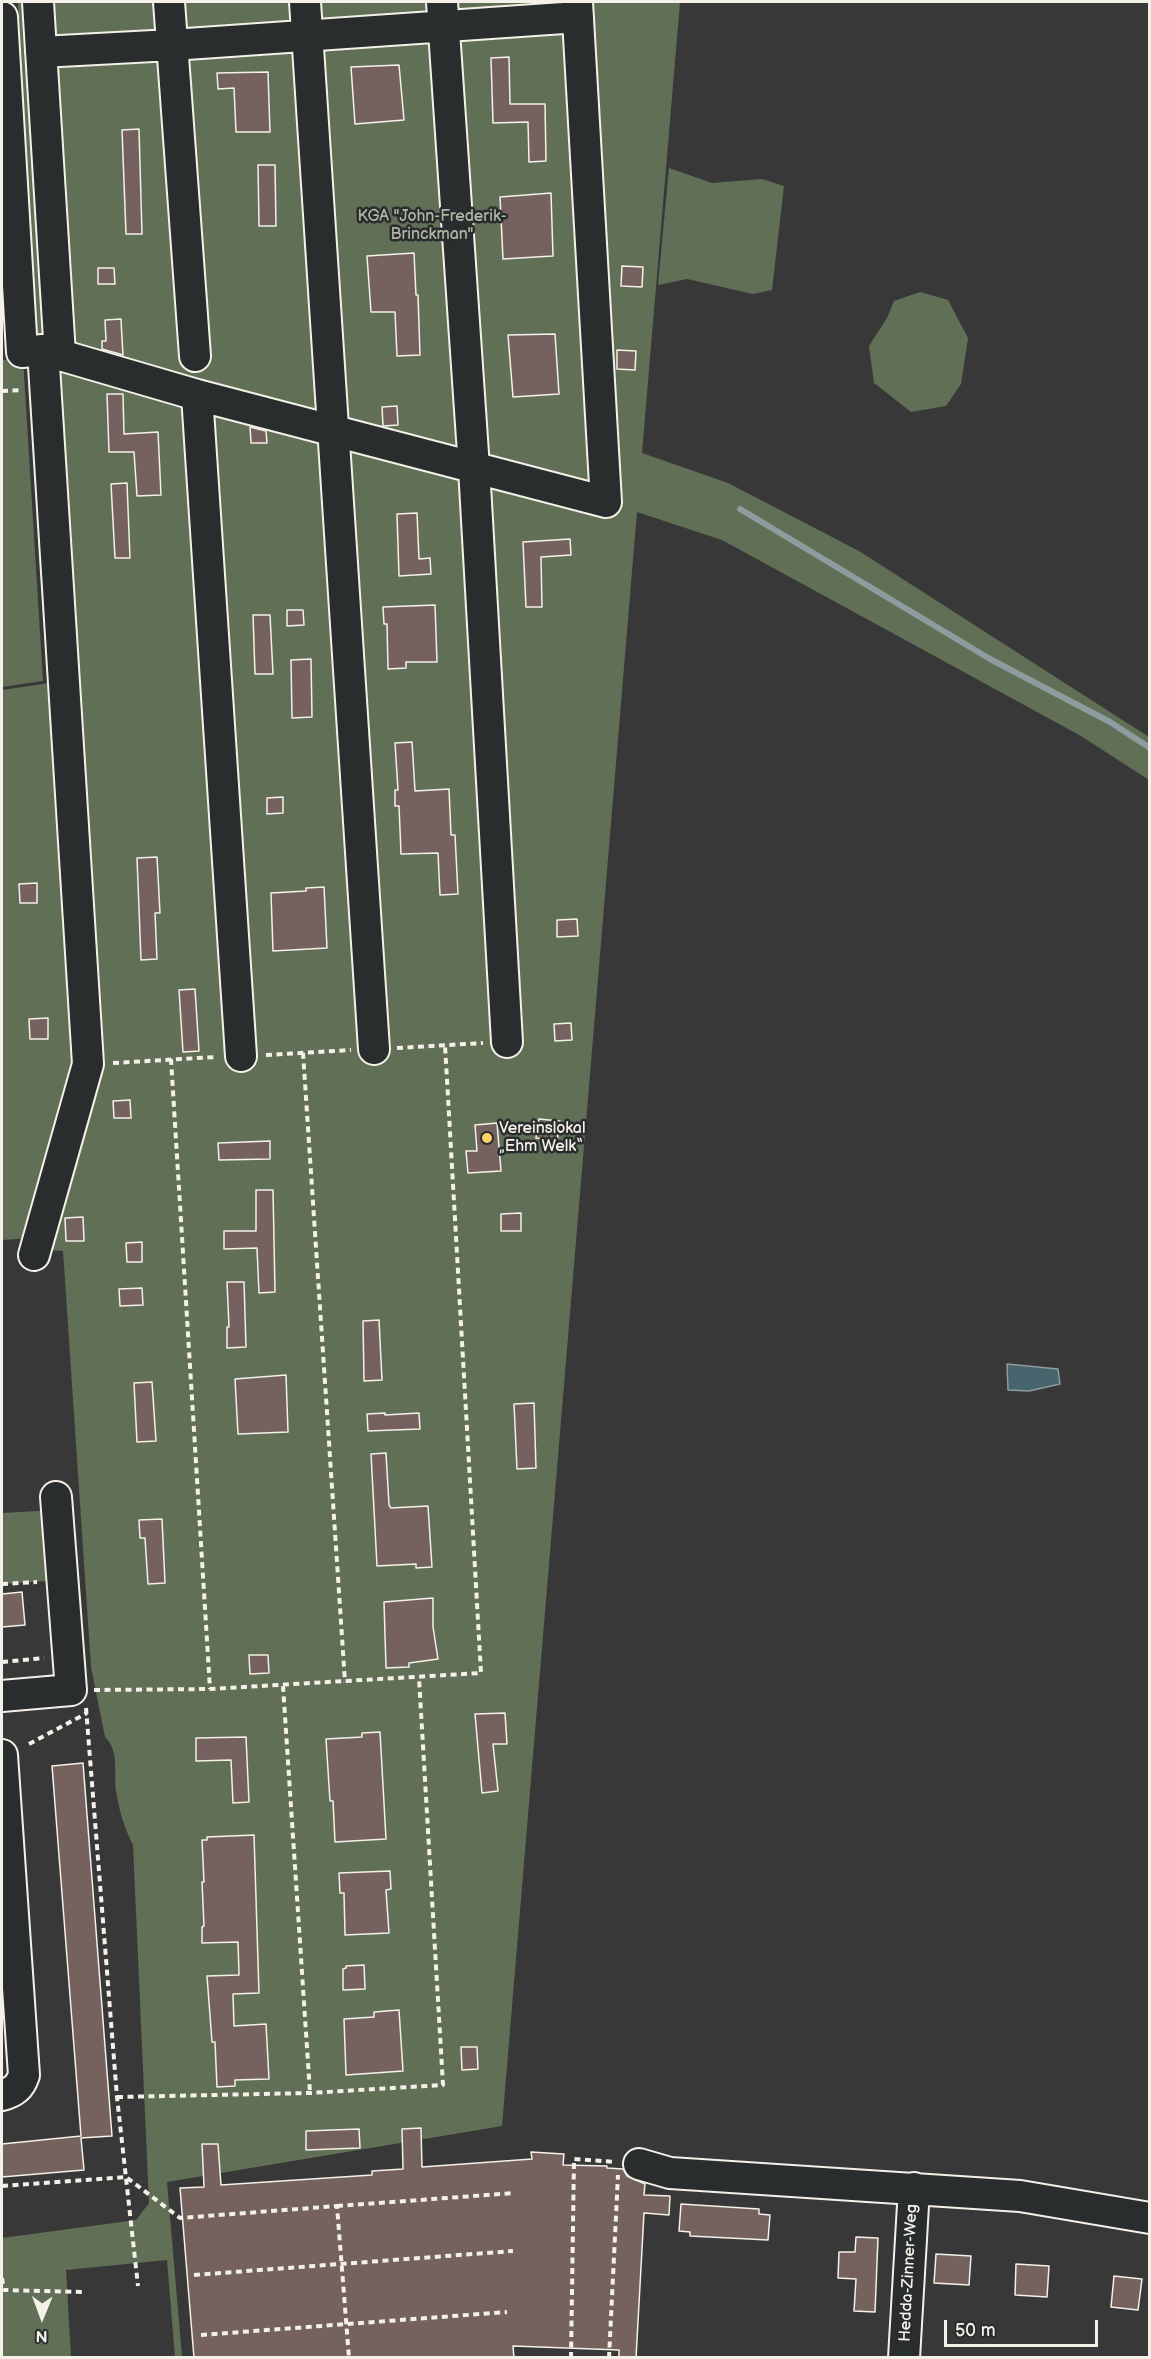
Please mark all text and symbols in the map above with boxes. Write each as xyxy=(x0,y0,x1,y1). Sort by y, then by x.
park label: KGA "John-Frederik- Brinckman" xyxy=(357,207,507,245)
place label: Vereinslokal „Ehm Welk“ xyxy=(499,1119,585,1157)
marker: Vereinslokal „Ehm Welk“ xyxy=(480,1131,494,1145)
street label: Hedda-Zinner-Weg xyxy=(896,2204,922,2342)
north arrow xyxy=(12,2287,72,2347)
scale bar xyxy=(947,2308,1102,2346)
text: 50 m xyxy=(955,2320,996,2341)
text: N xyxy=(35,2326,48,2345)

